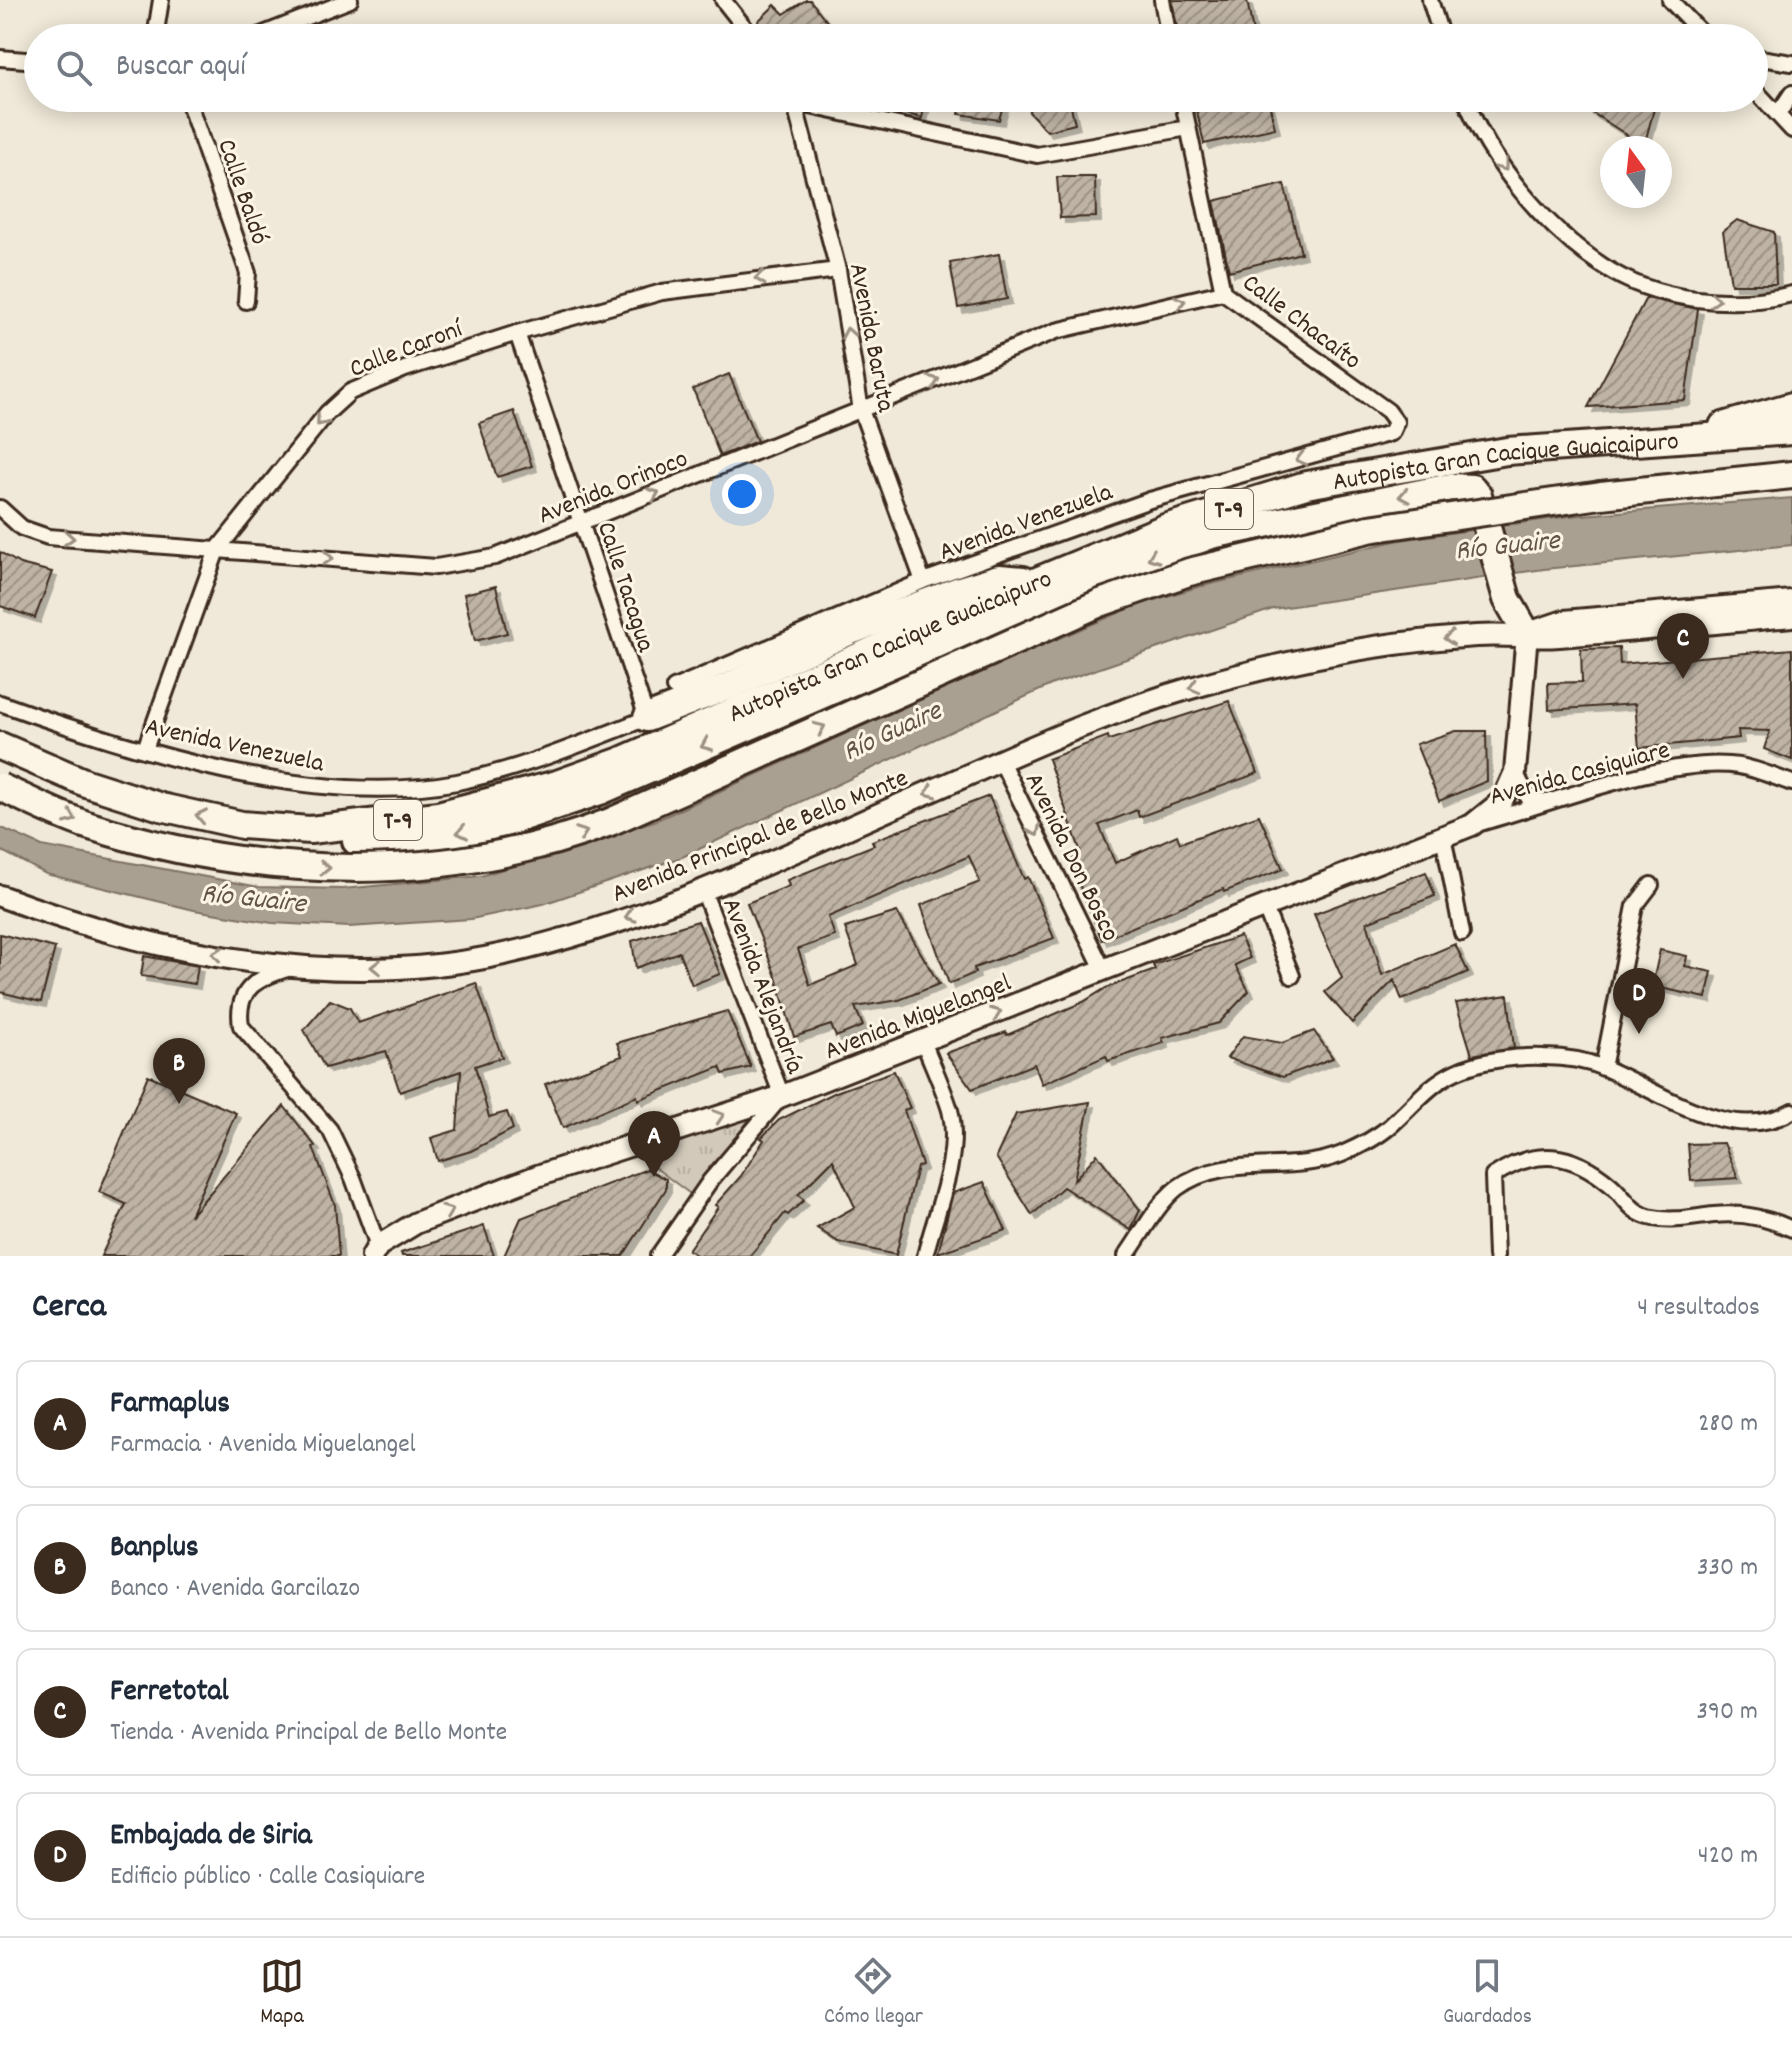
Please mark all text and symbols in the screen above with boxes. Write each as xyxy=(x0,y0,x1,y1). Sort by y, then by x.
search box xyxy=(24,24,1768,112)
icon: search xyxy=(52,46,96,90)
text: Buscar aquí xyxy=(116,47,246,90)
street label: Calle Baldó xyxy=(206,134,277,250)
north arrow xyxy=(1600,136,1672,208)
one-way arrow xyxy=(1493,157,1508,172)
street label: Avenida Baruta xyxy=(838,260,903,416)
street label: Calle Chacaíto xyxy=(1234,266,1368,380)
one-way arrow xyxy=(753,269,766,286)
one-way arrow xyxy=(1709,291,1722,308)
one-way arrow xyxy=(1173,294,1187,311)
street label: Calle Caroní xyxy=(345,311,470,389)
one-way arrow xyxy=(841,327,858,340)
one-way arrow xyxy=(926,374,940,390)
one-way arrow xyxy=(316,411,331,426)
street label: Autopista Gran Cacique Guaicaipuro xyxy=(1330,424,1680,502)
street label: Avenida Orinoco xyxy=(533,441,694,535)
one-way arrow xyxy=(1295,450,1309,467)
your location xyxy=(722,474,762,514)
street label: Avenida Venezuela xyxy=(934,475,1119,572)
one-way arrow xyxy=(1398,486,1411,503)
one-way arrow xyxy=(646,487,660,504)
road number: T-9 xyxy=(1205,489,1253,529)
street label: Calle Tacagua xyxy=(586,517,663,658)
water label: Río Guaire xyxy=(1453,522,1563,573)
one-way arrow xyxy=(63,529,76,546)
one-way arrow xyxy=(1147,547,1161,564)
one-way arrow xyxy=(322,549,335,566)
street label: Autopista Gran Cacique Guaicaipuro xyxy=(723,562,1058,734)
pin: C xyxy=(1657,613,1709,679)
one-way arrow xyxy=(1442,629,1455,646)
one-way arrow xyxy=(1188,678,1201,694)
water label: Río Guaire xyxy=(837,693,951,774)
street label: Avenida Venezuela xyxy=(141,709,328,784)
one-way arrow xyxy=(811,722,826,738)
street label: Avenida Casiquiare xyxy=(1486,733,1674,816)
one-way arrow xyxy=(700,735,715,751)
street label: Avenida Principal de Bello Monte xyxy=(607,761,914,914)
street label: Avenida Don Bosco xyxy=(1014,767,1128,948)
one-way arrow xyxy=(924,782,938,798)
road number: T-9 xyxy=(374,800,422,840)
one-way arrow xyxy=(195,808,209,825)
one-way arrow xyxy=(63,809,78,825)
one-way arrow xyxy=(456,823,470,840)
one-way arrow xyxy=(1025,823,1041,838)
one-way arrow xyxy=(574,826,588,843)
one-way arrow xyxy=(319,860,332,877)
water label: Río Guaire xyxy=(199,876,309,927)
street label: Avenida Alejandría xyxy=(711,893,812,1080)
one-way arrow xyxy=(623,906,637,923)
one-way arrow xyxy=(210,947,224,964)
one-way arrow xyxy=(369,958,382,975)
street label: Avenida Miguelangel xyxy=(820,966,1017,1071)
pin: D xyxy=(1613,968,1665,1034)
one-way arrow xyxy=(988,1006,1002,1022)
pin: B xyxy=(153,1038,205,1104)
one-way arrow xyxy=(712,1110,726,1126)
pin: A xyxy=(628,1111,680,1177)
one-way arrow xyxy=(440,1204,454,1221)
text: Cerca xyxy=(32,1284,106,1333)
text: 4 resultados xyxy=(1637,1290,1760,1327)
text: Farmaplus xyxy=(110,1384,230,1427)
text: A xyxy=(53,1406,67,1443)
text: 280 m xyxy=(1698,1406,1758,1443)
text: Farmacia · Avenida Miguelangel xyxy=(110,1427,416,1464)
text: Banplus xyxy=(110,1528,199,1571)
text: B xyxy=(54,1550,66,1587)
text: 330 m xyxy=(1697,1550,1758,1587)
text: Banco · Avenida Garcilazo xyxy=(110,1571,360,1608)
text: Ferretotal xyxy=(110,1672,229,1715)
text: C xyxy=(54,1694,66,1731)
text: 390 m xyxy=(1697,1694,1758,1731)
text: Tienda · Avenida Principal de Bello Monte xyxy=(110,1715,507,1752)
text: Embajada de Siria xyxy=(110,1816,312,1859)
text: D xyxy=(53,1838,67,1875)
text: 420 m xyxy=(1698,1838,1758,1875)
text: Edificio público · Calle Casiquiare xyxy=(110,1859,425,1896)
tab: Mapa xyxy=(260,1954,304,2033)
tab: Cómo llegar xyxy=(824,1954,923,2033)
tab: Guardados xyxy=(1443,1954,1532,2033)

